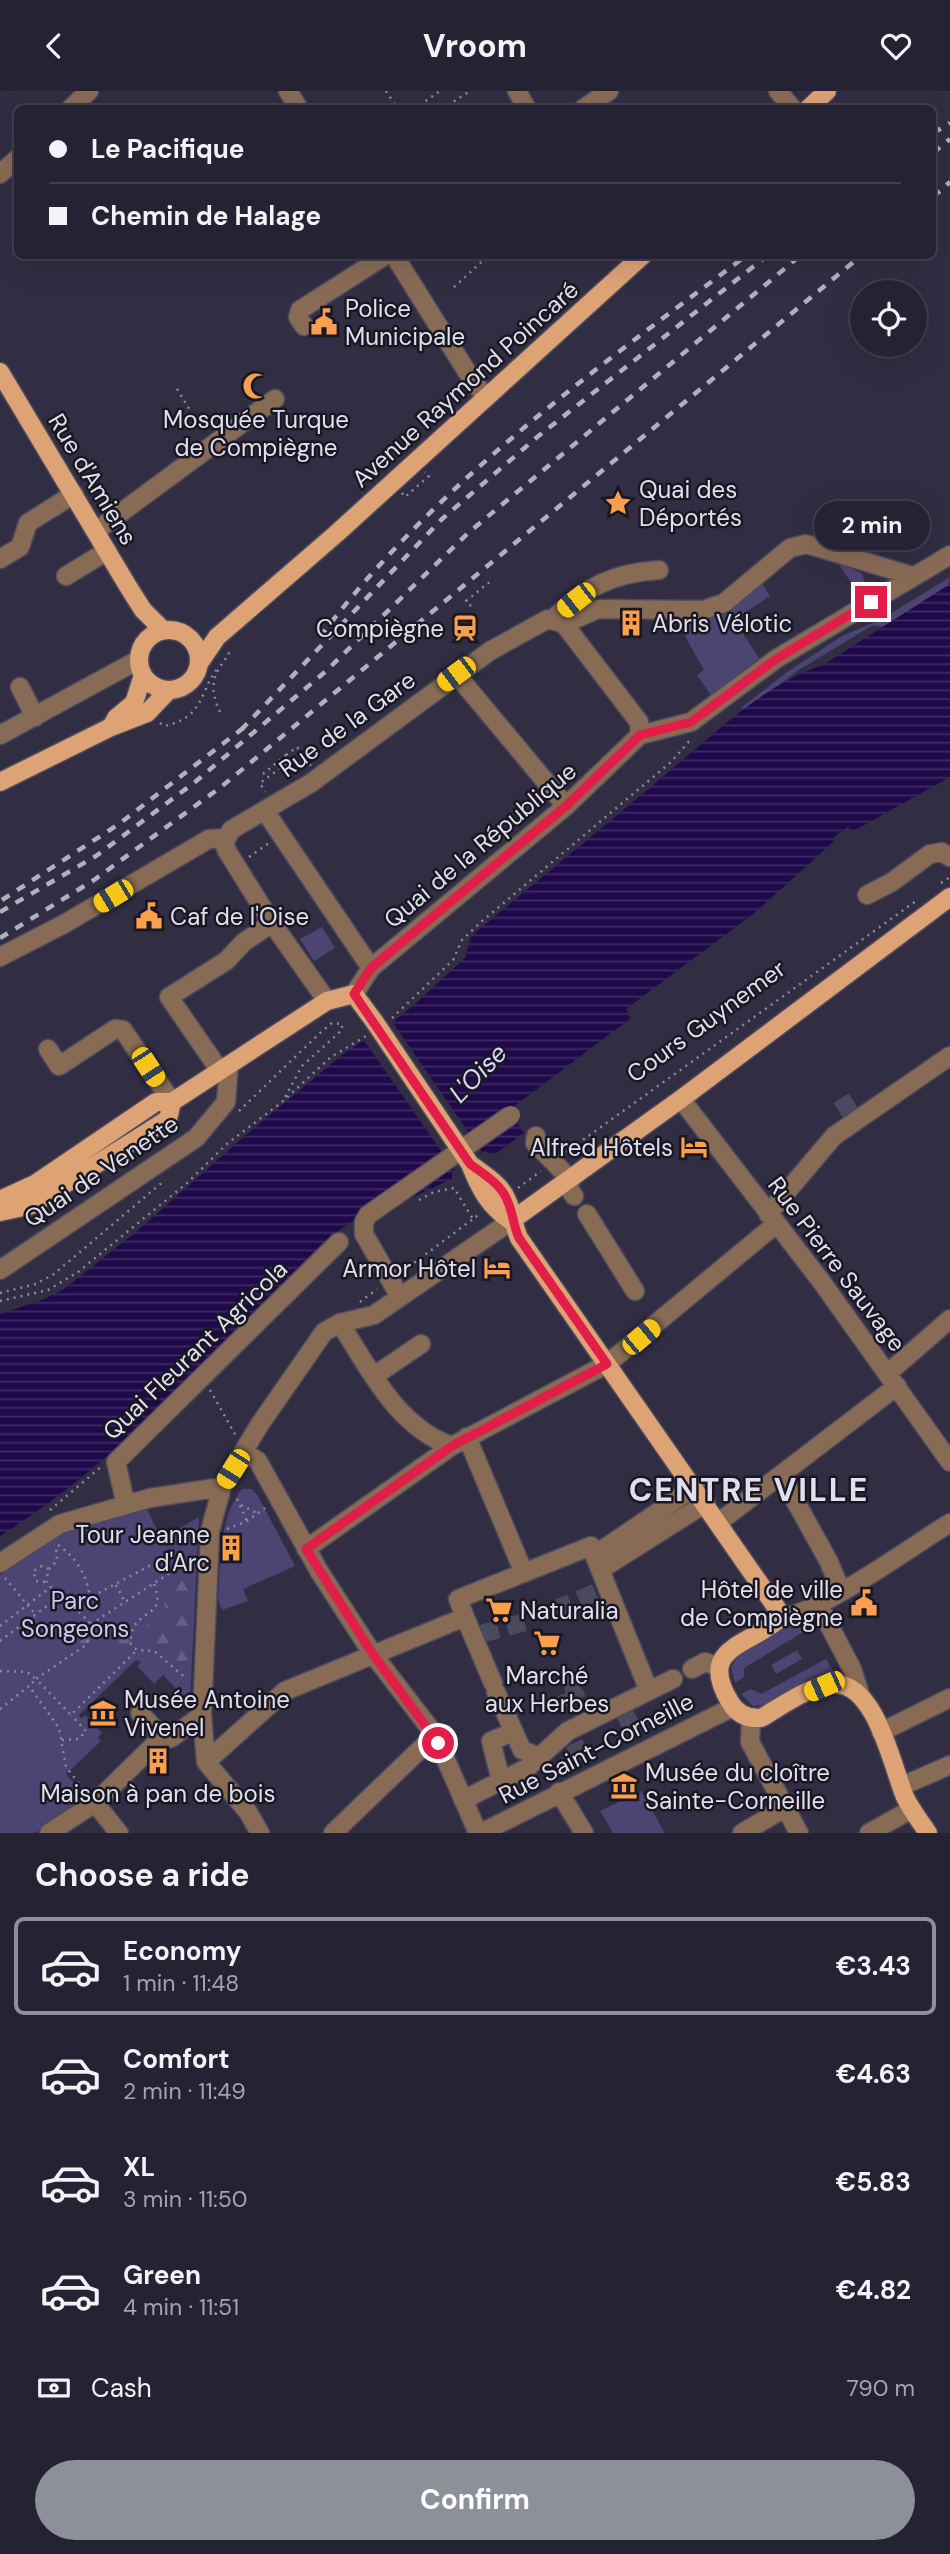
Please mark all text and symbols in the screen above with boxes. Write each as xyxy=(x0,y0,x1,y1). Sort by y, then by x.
text: Vroom xyxy=(423,25,527,67)
icon: back xyxy=(35,27,73,65)
icon: heart xyxy=(877,27,915,65)
text: Le Pacifique xyxy=(91,132,245,166)
text: Chemin de Halage xyxy=(91,199,321,233)
street label: Avenue Raymond Poincaré xyxy=(345,274,585,494)
map controls xyxy=(850,280,927,357)
button: locate xyxy=(850,280,927,357)
place label: Police Municipale xyxy=(345,293,465,352)
public building icon: Police Municipale xyxy=(309,307,339,337)
mosque icon: Mosquée Turque de Compiègne xyxy=(241,371,271,401)
place label: Mosquée Turque de Compiègne xyxy=(163,404,349,463)
street label: Rue d'Amiens xyxy=(42,408,144,550)
place label: Quai des Déportés xyxy=(639,474,742,533)
place icon: Quai des Déportés xyxy=(603,488,633,518)
callout: 2 min xyxy=(813,501,929,549)
text: 2 min xyxy=(842,510,902,540)
car xyxy=(553,579,600,621)
route end xyxy=(855,586,887,618)
building icon: Abris Vélotic xyxy=(616,608,646,638)
place label: Abris Vélotic xyxy=(652,608,792,639)
place label: Compiègne xyxy=(316,613,444,644)
station icon: Compiègne xyxy=(450,613,480,643)
car xyxy=(433,653,480,695)
street label: Rue de la Gare xyxy=(273,664,421,784)
street label: Quai de la République xyxy=(377,755,583,935)
car xyxy=(90,876,137,916)
public building icon: Caf de l'Oise xyxy=(134,901,164,931)
place label: Caf de l'Oise xyxy=(170,901,309,932)
street label: Cours Guynemer xyxy=(620,953,792,1089)
water label: L'Oise xyxy=(442,1036,514,1110)
car xyxy=(128,1044,169,1090)
street label: Quai de Venette xyxy=(18,1108,184,1234)
place label: Alfred Hôtels xyxy=(530,1132,673,1163)
hotel icon: Alfred Hôtels xyxy=(679,1132,709,1162)
street label: Rue Pierre Sauvage xyxy=(761,1170,913,1358)
place label: Armor Hôtel xyxy=(342,1253,476,1284)
hotel icon: Armor Hôtel xyxy=(482,1253,512,1283)
street label: Quai Fleurant Agricola xyxy=(96,1254,294,1446)
car xyxy=(619,1315,664,1359)
car xyxy=(213,1446,254,1492)
district label: CENTRE VILLE xyxy=(629,1469,869,1511)
place label: Tour Jeanne d'Arc xyxy=(76,1519,210,1578)
building icon: Tour Jeanne d'Arc xyxy=(216,1533,246,1563)
place label: Hôtel de ville de Compiègne xyxy=(680,1574,843,1633)
park label: Parc Songeons xyxy=(21,1585,129,1644)
public building icon: Hôtel de ville de Compiègne xyxy=(849,1588,879,1618)
supermarket icon: Naturalia xyxy=(484,1595,514,1625)
place label: Naturalia xyxy=(520,1595,619,1626)
supermarket icon: Marché aux Herbes xyxy=(532,1628,562,1658)
place label: Marché aux Herbes xyxy=(485,1660,609,1719)
car xyxy=(801,1668,848,1704)
place label: Musée Antoine Vivenel xyxy=(124,1684,290,1743)
street label: Rue Saint-Corneille xyxy=(493,1685,699,1811)
museum icon: Musée Antoine Vivenel xyxy=(88,1698,118,1728)
route start xyxy=(422,1727,454,1759)
building icon: Maison à pan de bois xyxy=(143,1746,173,1776)
place label: Musée du cloître Sainte-Corneille xyxy=(645,1757,830,1816)
museum icon: Musée du cloître Sainte-Corneille xyxy=(609,1771,639,1801)
place label: Maison à pan de bois xyxy=(40,1778,276,1809)
text: Choose a ride xyxy=(35,1854,250,1896)
text: Economy xyxy=(123,1934,241,1968)
icon: car xyxy=(39,1935,102,1998)
text: €3.43 xyxy=(836,1949,911,1983)
text: 1 min · 11:48 xyxy=(123,1968,239,1998)
text: Comfort xyxy=(123,2042,229,2076)
icon: car xyxy=(39,2043,102,2106)
text: €4.63 xyxy=(836,2057,911,2091)
text: 2 min · 11:49 xyxy=(123,2076,246,2106)
text: XL xyxy=(123,2150,155,2184)
icon: car xyxy=(39,2151,102,2214)
text: €5.83 xyxy=(836,2165,911,2199)
text: 3 min · 11:50 xyxy=(123,2184,247,2214)
text: Green xyxy=(123,2258,201,2292)
icon: car xyxy=(39,2259,102,2322)
text: €4.82 xyxy=(836,2273,911,2307)
text: 4 min · 11:51 xyxy=(123,2292,239,2322)
icon: cash xyxy=(35,2369,73,2407)
text: Cash xyxy=(91,2371,152,2405)
text: 790 m xyxy=(847,2373,915,2403)
button: Confirm xyxy=(35,2460,915,2540)

